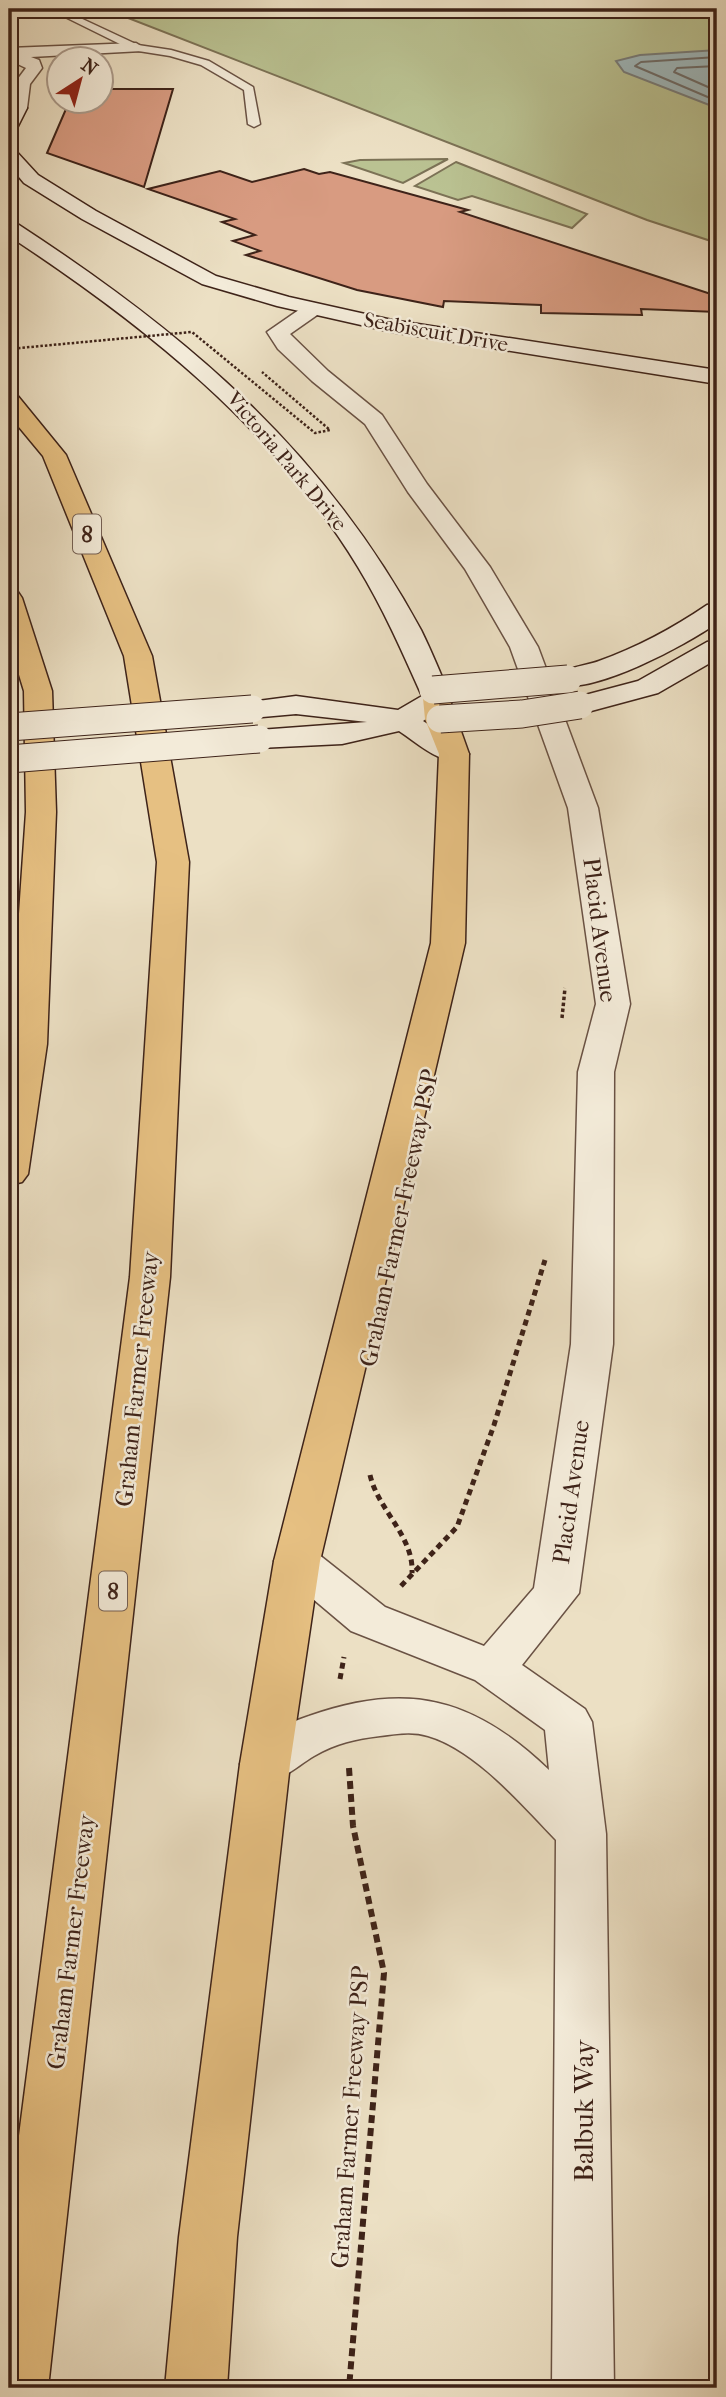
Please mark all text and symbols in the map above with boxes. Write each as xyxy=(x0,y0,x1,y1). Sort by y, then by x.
north arrow xyxy=(46,46,116,116)
text: N xyxy=(77,54,102,81)
street label: Seabiscuit Drive xyxy=(362,307,510,357)
street label: Victoria Park Drive xyxy=(221,386,352,535)
road number: 8 xyxy=(73,514,101,554)
street label: Placid Avenue xyxy=(577,856,623,1004)
street label: Graham Farmer Freeway PSP xyxy=(354,1067,444,1369)
street label: Graham Farmer Freeway xyxy=(110,1249,164,1508)
street label: Placid Avenue xyxy=(547,1418,595,1566)
road number: 8 xyxy=(99,1572,127,1610)
street label: Graham Farmer Freeway xyxy=(41,1812,101,2071)
street label: Graham Farmer Freeway PSP xyxy=(325,1965,375,2269)
street label: Balbuk Way xyxy=(567,2039,600,2182)

